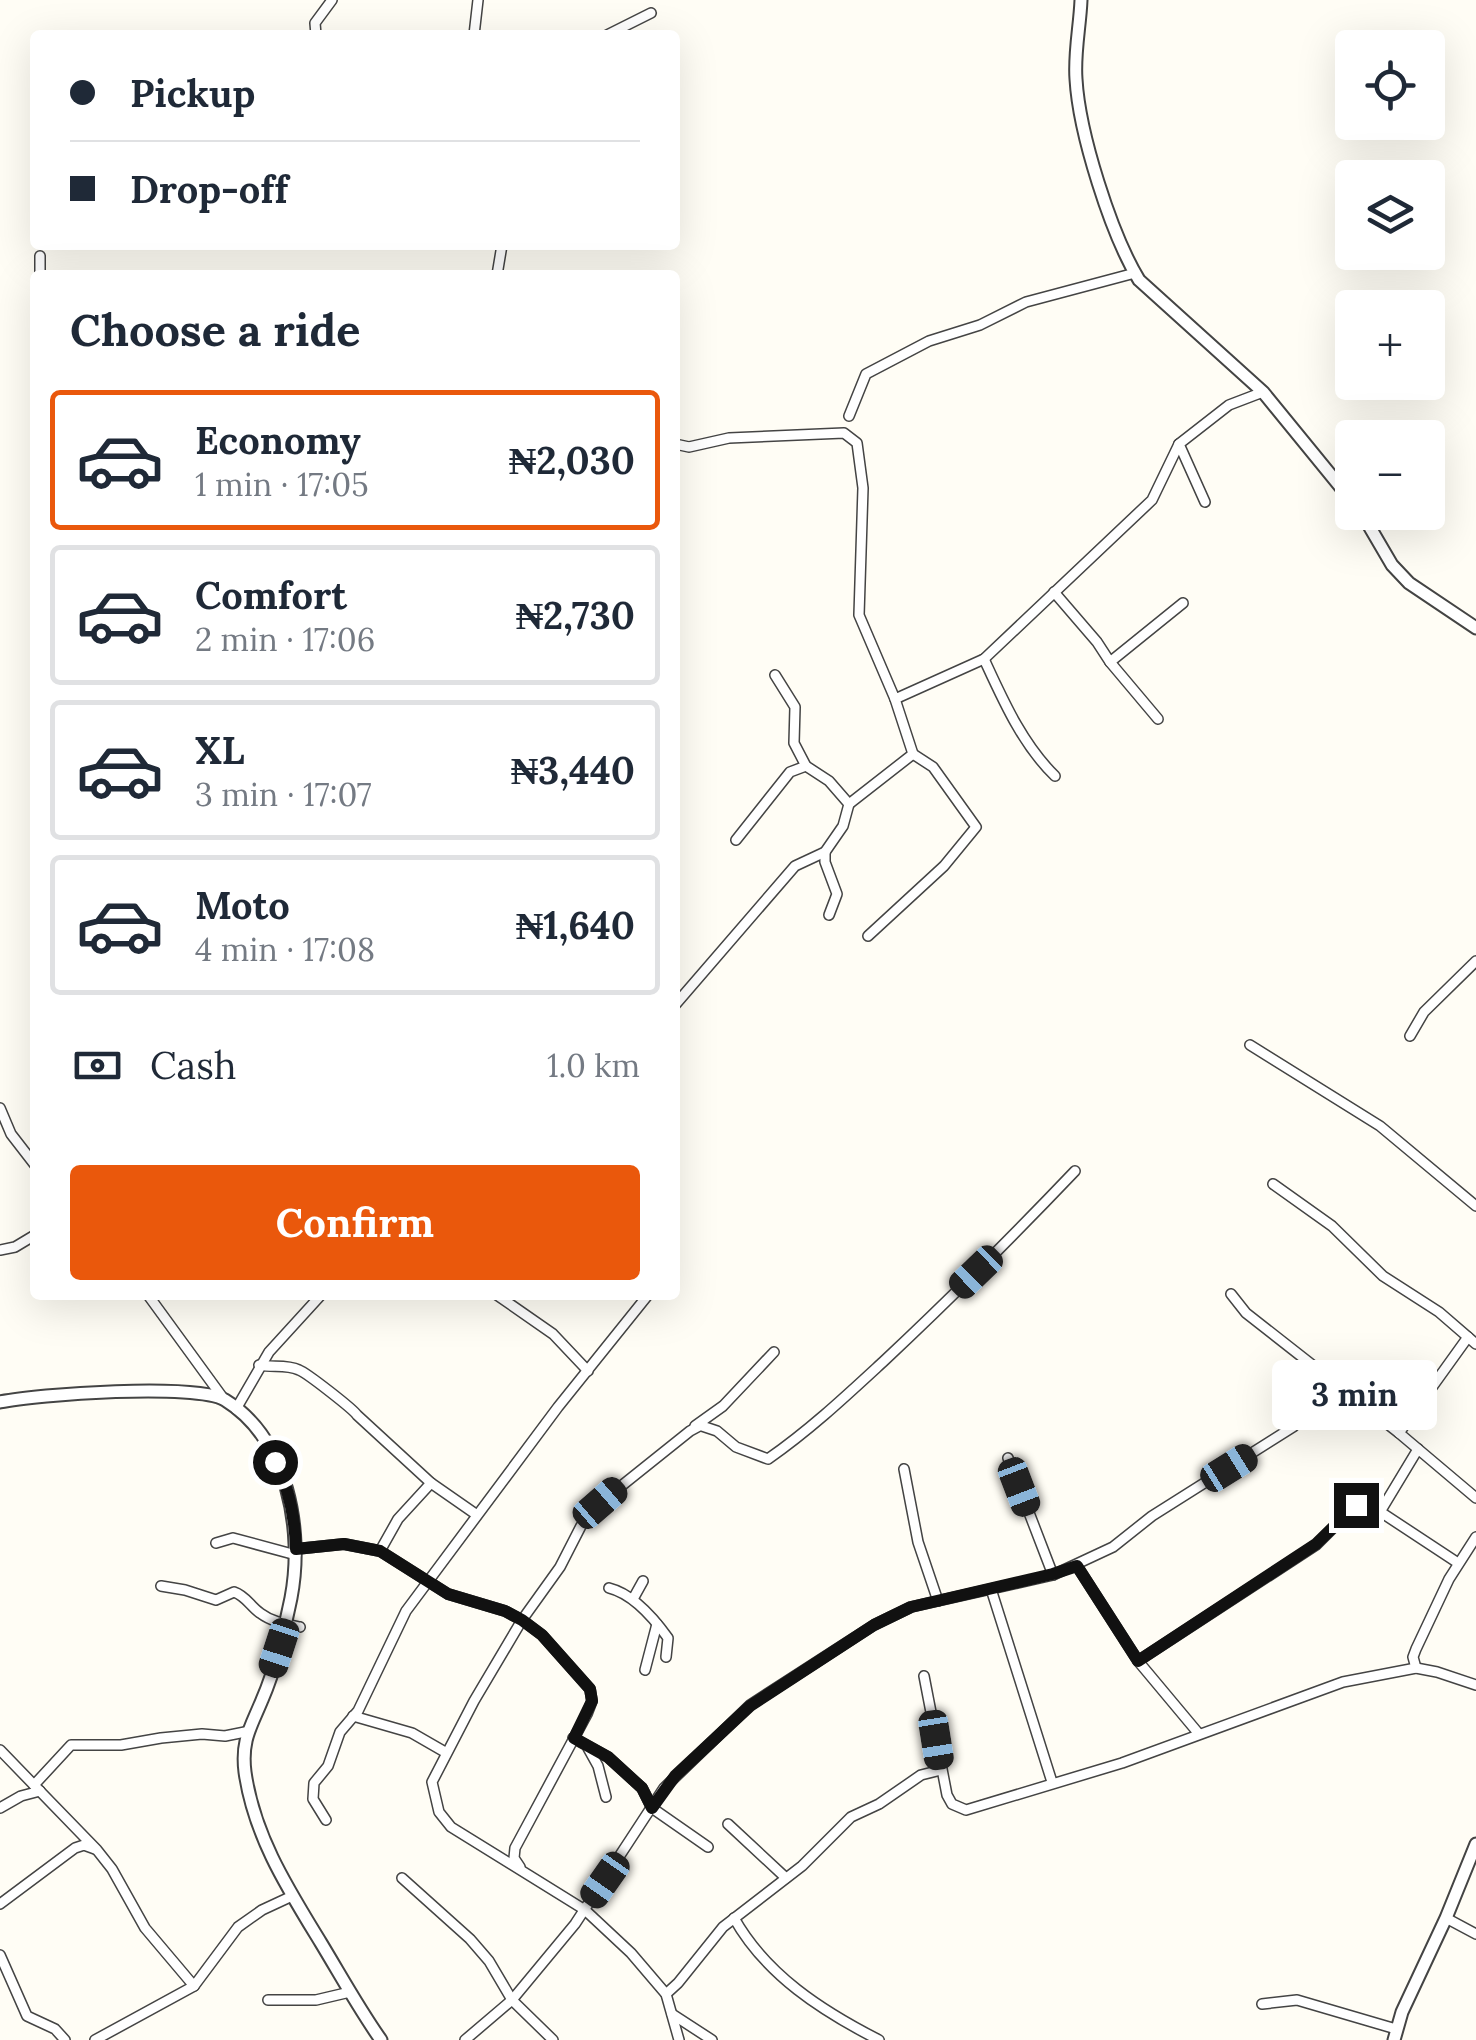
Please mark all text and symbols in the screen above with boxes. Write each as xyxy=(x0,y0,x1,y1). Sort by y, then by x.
map controls xyxy=(1335,30,1445,530)
button: locate xyxy=(1335,30,1445,140)
text: Pickup xyxy=(130,69,255,117)
button: layers xyxy=(1335,160,1445,270)
text: Drop-off xyxy=(130,165,288,213)
button: + xyxy=(1335,290,1445,400)
text: Choose a ride xyxy=(70,301,360,358)
icon: car xyxy=(75,415,165,505)
text: Economy xyxy=(195,416,361,464)
button: − xyxy=(1335,420,1445,530)
text: ₦2,030 xyxy=(509,436,635,484)
text: 1 min · 17:05 xyxy=(195,464,369,505)
icon: car xyxy=(75,570,165,660)
text: Comfort xyxy=(195,571,347,619)
text: ₦2,730 xyxy=(516,591,635,639)
text: 2 min · 17:06 xyxy=(195,619,375,660)
icon: car xyxy=(75,725,165,815)
text: XL xyxy=(195,726,245,774)
text: ₦3,440 xyxy=(511,746,635,794)
text: 3 min · 17:07 xyxy=(195,774,371,815)
icon: car xyxy=(75,880,165,970)
text: Moto xyxy=(195,881,290,929)
text: ₦1,640 xyxy=(516,901,635,949)
text: 4 min · 17:08 xyxy=(195,929,375,970)
icon: cash xyxy=(70,1038,125,1093)
text: Cash xyxy=(150,1041,237,1089)
text: 1.0 km xyxy=(547,1045,640,1086)
button: Confirm xyxy=(70,1165,640,1280)
car xyxy=(944,1240,1008,1304)
callout: 3 min xyxy=(1274,1360,1438,1430)
text: 3 min xyxy=(1311,1374,1398,1415)
car xyxy=(1196,1439,1262,1497)
route start xyxy=(253,1440,298,1485)
car xyxy=(994,1454,1044,1520)
car xyxy=(568,1472,632,1534)
route end xyxy=(1334,1483,1379,1528)
car xyxy=(255,1615,303,1681)
car xyxy=(916,1708,956,1772)
car xyxy=(576,1847,634,1913)

